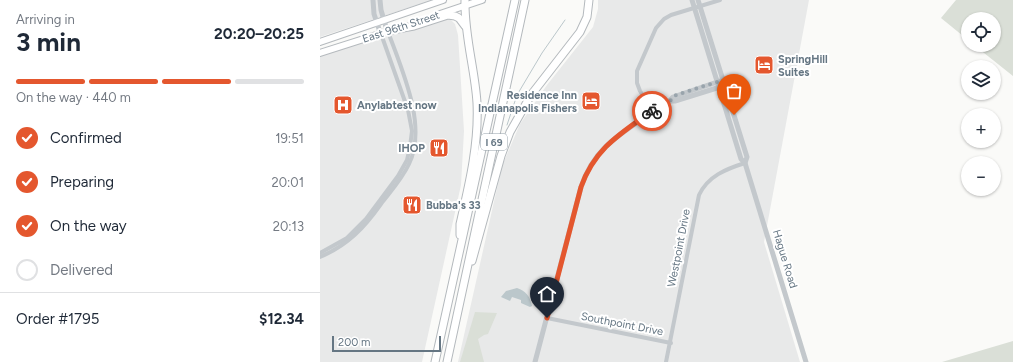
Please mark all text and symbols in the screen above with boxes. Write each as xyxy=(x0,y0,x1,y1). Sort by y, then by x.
street label: East 96th Street xyxy=(361,8,441,46)
text: Arriving in xyxy=(16,12,75,27)
map controls xyxy=(961,12,1001,196)
button: locate xyxy=(961,12,1001,52)
text: 20:20–20:25 xyxy=(214,25,304,43)
text: 3 min xyxy=(16,26,81,58)
place label: SpringHill Suites xyxy=(778,53,828,79)
hotel icon: SpringHill Suites xyxy=(753,54,775,76)
button: layers xyxy=(961,60,1001,100)
pin xyxy=(717,74,751,115)
icon: bag xyxy=(723,80,745,102)
place label: Residence Inn Indianapolis Fishers xyxy=(478,89,577,115)
text: On the way · 440 m xyxy=(16,90,131,105)
hotel icon: Residence Inn Indianapolis Fishers xyxy=(580,90,602,112)
courier xyxy=(632,91,672,131)
hospital icon: Anylabtest now xyxy=(332,94,354,116)
place label: Anylabtest now xyxy=(357,99,437,112)
icon: bike xyxy=(641,100,663,122)
button: + xyxy=(961,108,1001,148)
icon: check xyxy=(16,127,38,149)
text: Confirmed xyxy=(50,129,122,147)
text: 19:51 xyxy=(275,131,304,146)
road number: I 69 xyxy=(481,134,507,150)
restaurant icon: IHOP xyxy=(428,137,450,159)
place label: IHOP xyxy=(398,142,425,155)
button: − xyxy=(961,156,1001,196)
icon: check xyxy=(16,171,38,193)
text: Preparing xyxy=(50,173,114,191)
text: 20:01 xyxy=(271,175,304,190)
restaurant icon: Bubba's 33 xyxy=(401,194,423,216)
place label: Bubba's 33 xyxy=(426,199,481,212)
street label: Westpoint Drive xyxy=(665,208,693,288)
icon: check xyxy=(16,215,38,237)
text: On the way xyxy=(50,217,127,235)
text: 20:13 xyxy=(273,219,304,234)
street label: Hague Road xyxy=(770,228,800,290)
text: Delivered xyxy=(50,261,113,279)
pin xyxy=(530,277,564,318)
icon: home xyxy=(536,283,558,305)
text: Order #1795 xyxy=(16,310,99,328)
text: $12.34 xyxy=(259,310,304,328)
street label: Southpoint Drive xyxy=(580,310,664,338)
scale bar xyxy=(332,334,441,353)
text: 200 m xyxy=(338,336,370,349)

